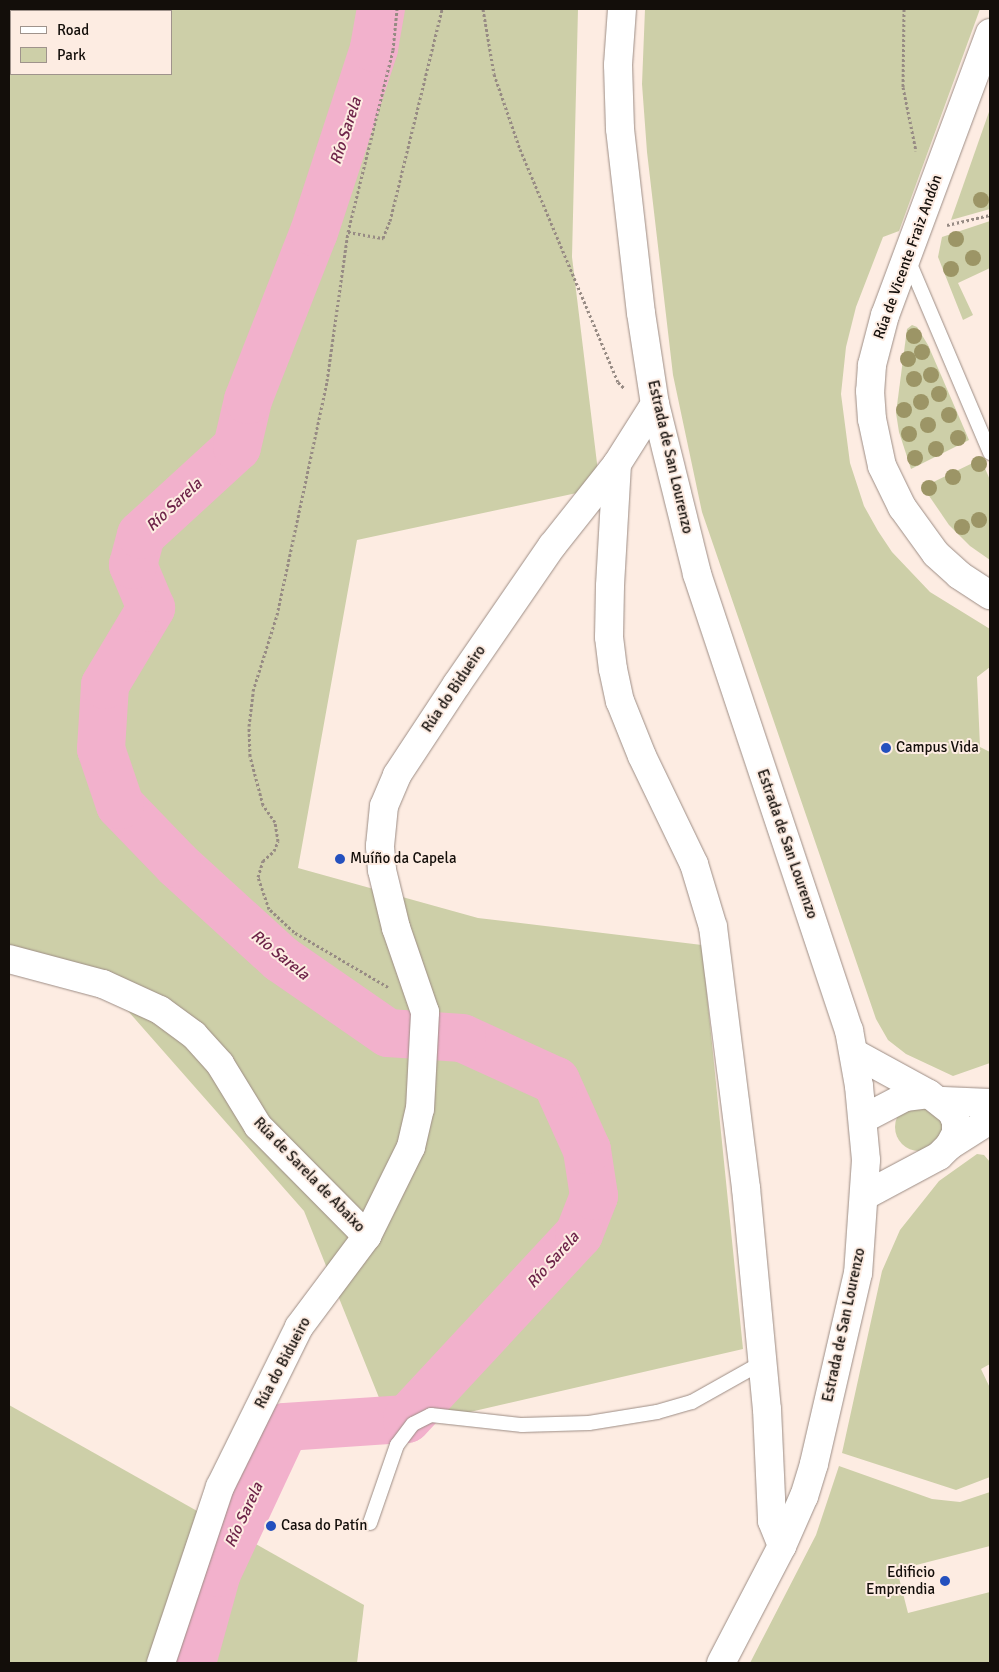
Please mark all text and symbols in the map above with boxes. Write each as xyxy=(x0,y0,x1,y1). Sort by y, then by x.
legend xyxy=(10,10,172,75)
text: Road xyxy=(57,21,89,39)
text: Park xyxy=(57,46,86,64)
water label: Río Sarela xyxy=(326,95,366,167)
street label: Rúa de Vicente Fraiz Andón xyxy=(870,172,946,342)
street label: Estrada de San Lourenzo xyxy=(644,379,696,535)
water label: Río Sarela xyxy=(142,474,206,536)
street label: Rúa do Bidueiro xyxy=(418,642,490,736)
place label: Campus Vida xyxy=(896,739,979,757)
marker: Campus Vida xyxy=(880,742,892,754)
street label: Estrada de San Lourenzo xyxy=(753,767,821,921)
place label: Muíño da Capela xyxy=(350,850,457,868)
marker: Muíño da Capela xyxy=(334,853,346,865)
water label: Río Sarela xyxy=(247,926,313,984)
street label: Rúa de Sarela de Abaixo xyxy=(250,1114,368,1236)
water label: Río Sarela xyxy=(523,1228,583,1292)
street label: Estrada de San Lourenzo xyxy=(819,1246,869,1404)
street label: Rúa do Bidueiro xyxy=(251,1314,315,1412)
water label: Río Sarela xyxy=(221,1480,267,1550)
place label: Casa do Patín xyxy=(281,1517,367,1535)
marker: Casa do Patín xyxy=(265,1520,277,1532)
place label: Edificio Emprendia xyxy=(866,1563,935,1598)
marker: Edificio Emprendia xyxy=(939,1575,951,1587)

